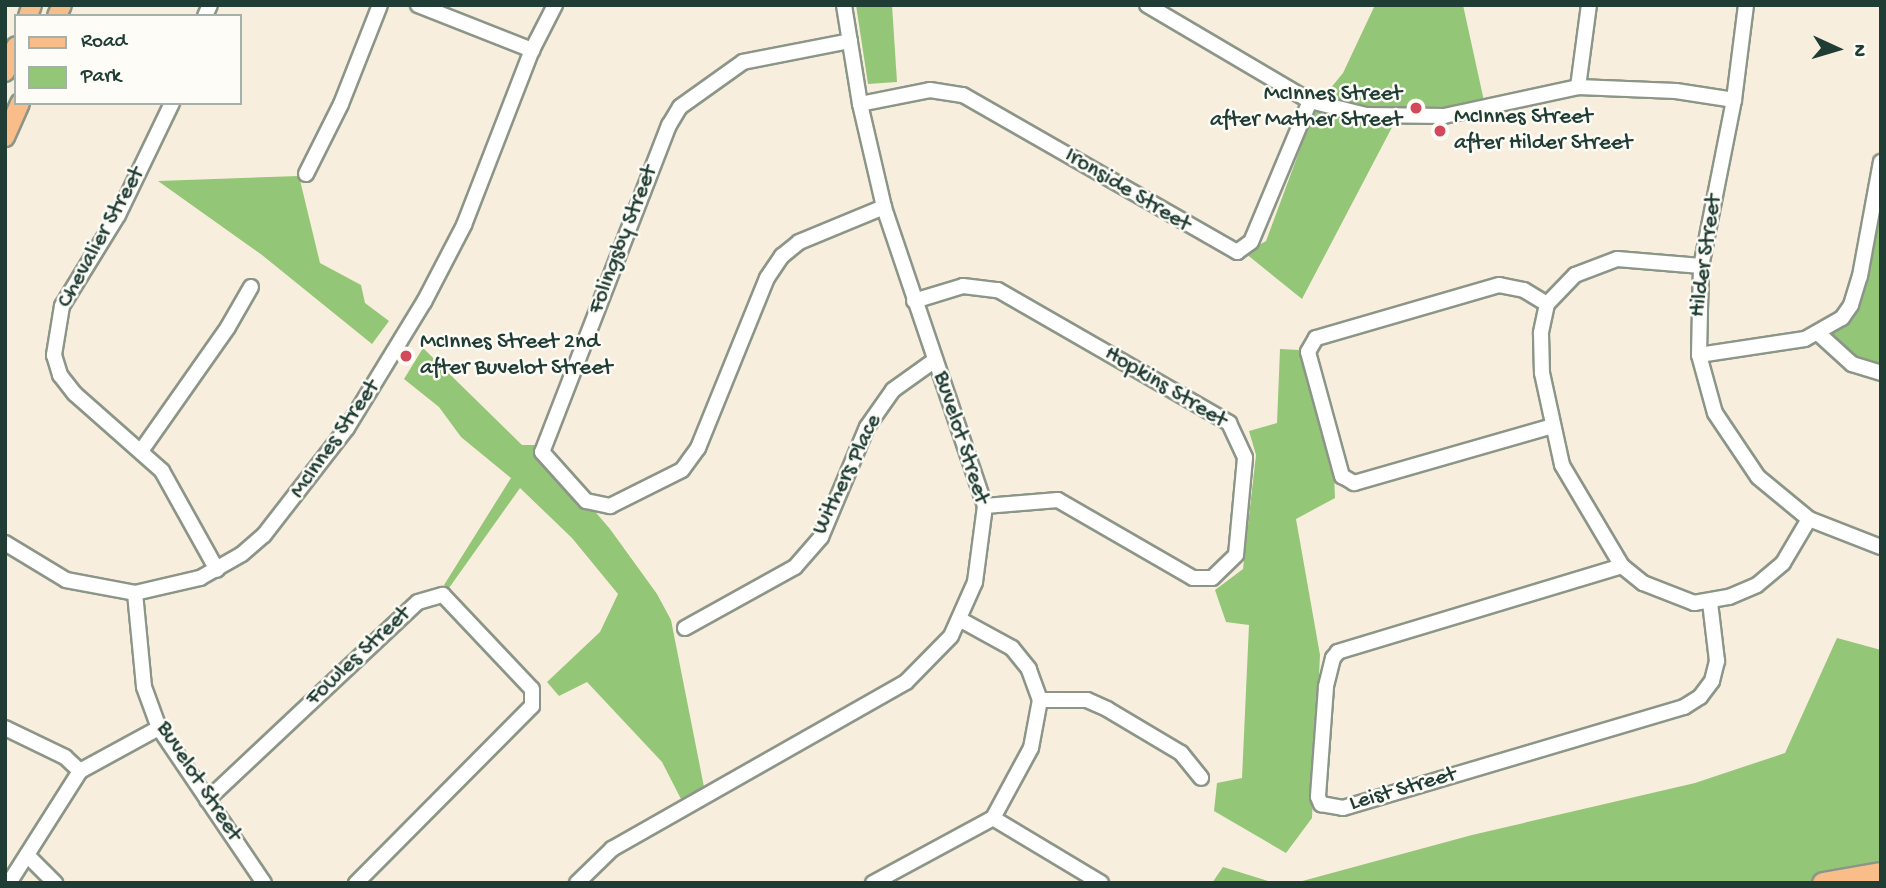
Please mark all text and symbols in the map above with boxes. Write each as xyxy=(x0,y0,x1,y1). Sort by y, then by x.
legend xyxy=(14,14,242,105)
north arrow xyxy=(1802,14,1872,84)
text: Road xyxy=(81,30,127,55)
text: N xyxy=(1847,44,1870,57)
text: Park xyxy=(81,65,121,90)
place label: McInnes Street after Mather Street xyxy=(1210,81,1402,135)
marker: McInnes Street after Mather Street xyxy=(1408,100,1424,116)
place label: McInnes Street after Hilder Street xyxy=(1454,104,1632,158)
marker: McInnes Street after Hilder Street xyxy=(1432,123,1448,139)
street label: Ironside Street xyxy=(1059,143,1195,239)
street label: Folingsby Street xyxy=(583,162,665,318)
street label: Chevalier Street xyxy=(52,163,152,313)
street label: Hilder Street xyxy=(1685,193,1729,319)
place label: McInnes Street 2nd after Buvelot Street xyxy=(420,329,612,383)
street label: Hopkins Street xyxy=(1099,341,1231,435)
marker: McInnes Street 2nd after Buvelot Street xyxy=(398,348,414,364)
street label: Buvelot Street xyxy=(926,368,994,508)
street label: McInnes Street xyxy=(285,375,387,505)
street label: Withers Place xyxy=(807,410,889,540)
street label: Fowles Street xyxy=(301,601,417,713)
street label: Buvelot Street xyxy=(149,717,247,847)
street label: Leist Street xyxy=(1346,762,1460,818)

